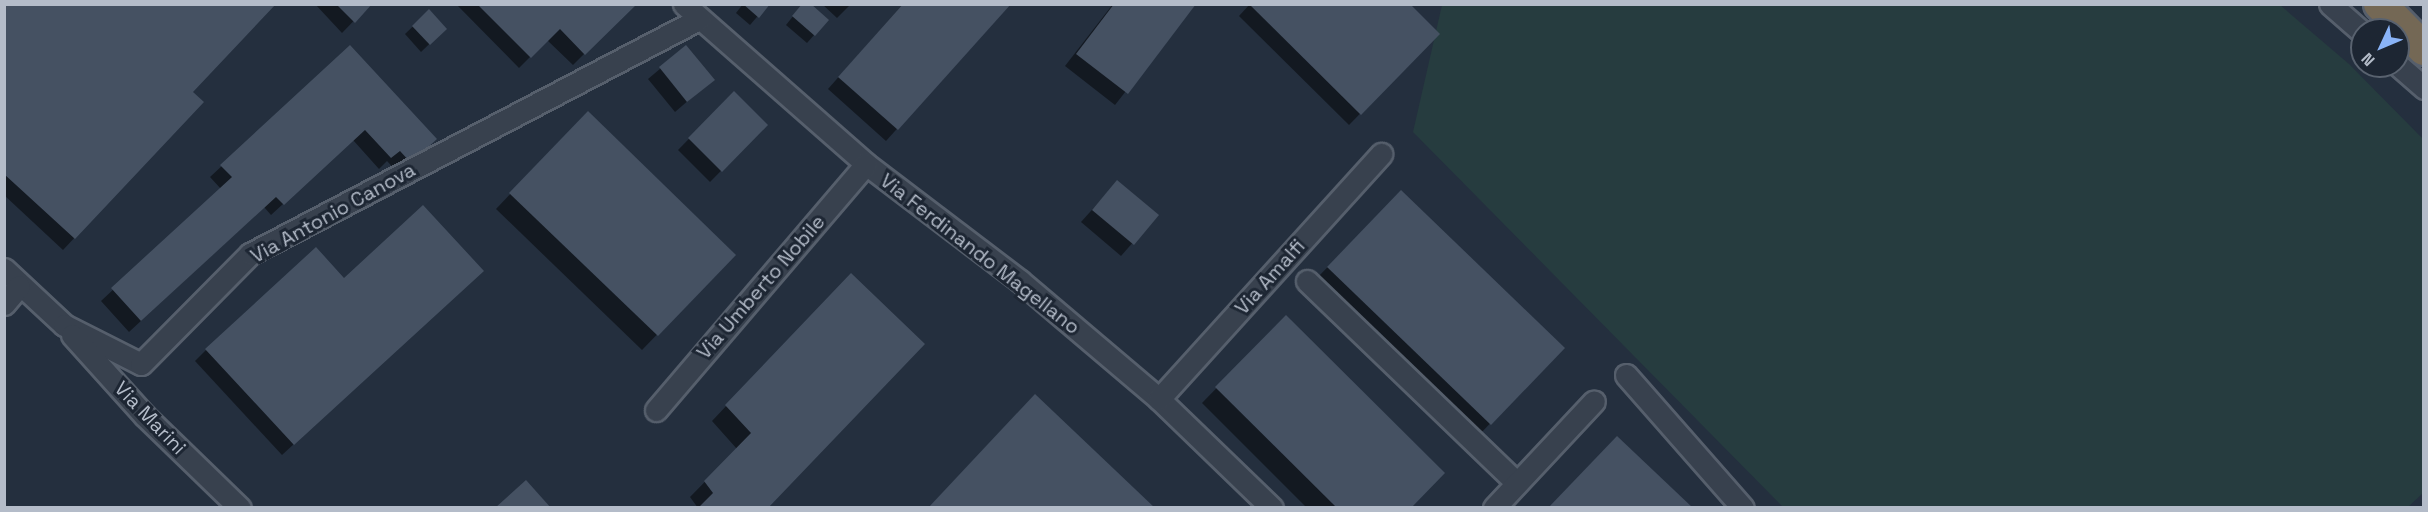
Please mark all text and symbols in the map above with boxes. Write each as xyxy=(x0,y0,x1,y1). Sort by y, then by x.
north arrow xyxy=(2350,18,2410,78)
text: N xyxy=(2357,48,2379,71)
street label: Via Antonio Canova xyxy=(246,158,420,268)
street label: Via Ferdinando Magellano xyxy=(875,169,1085,339)
street label: Via Umberto Nobile xyxy=(692,210,830,364)
street label: Via Amalfi xyxy=(1230,234,1310,320)
street label: Via Marini xyxy=(109,376,191,460)

